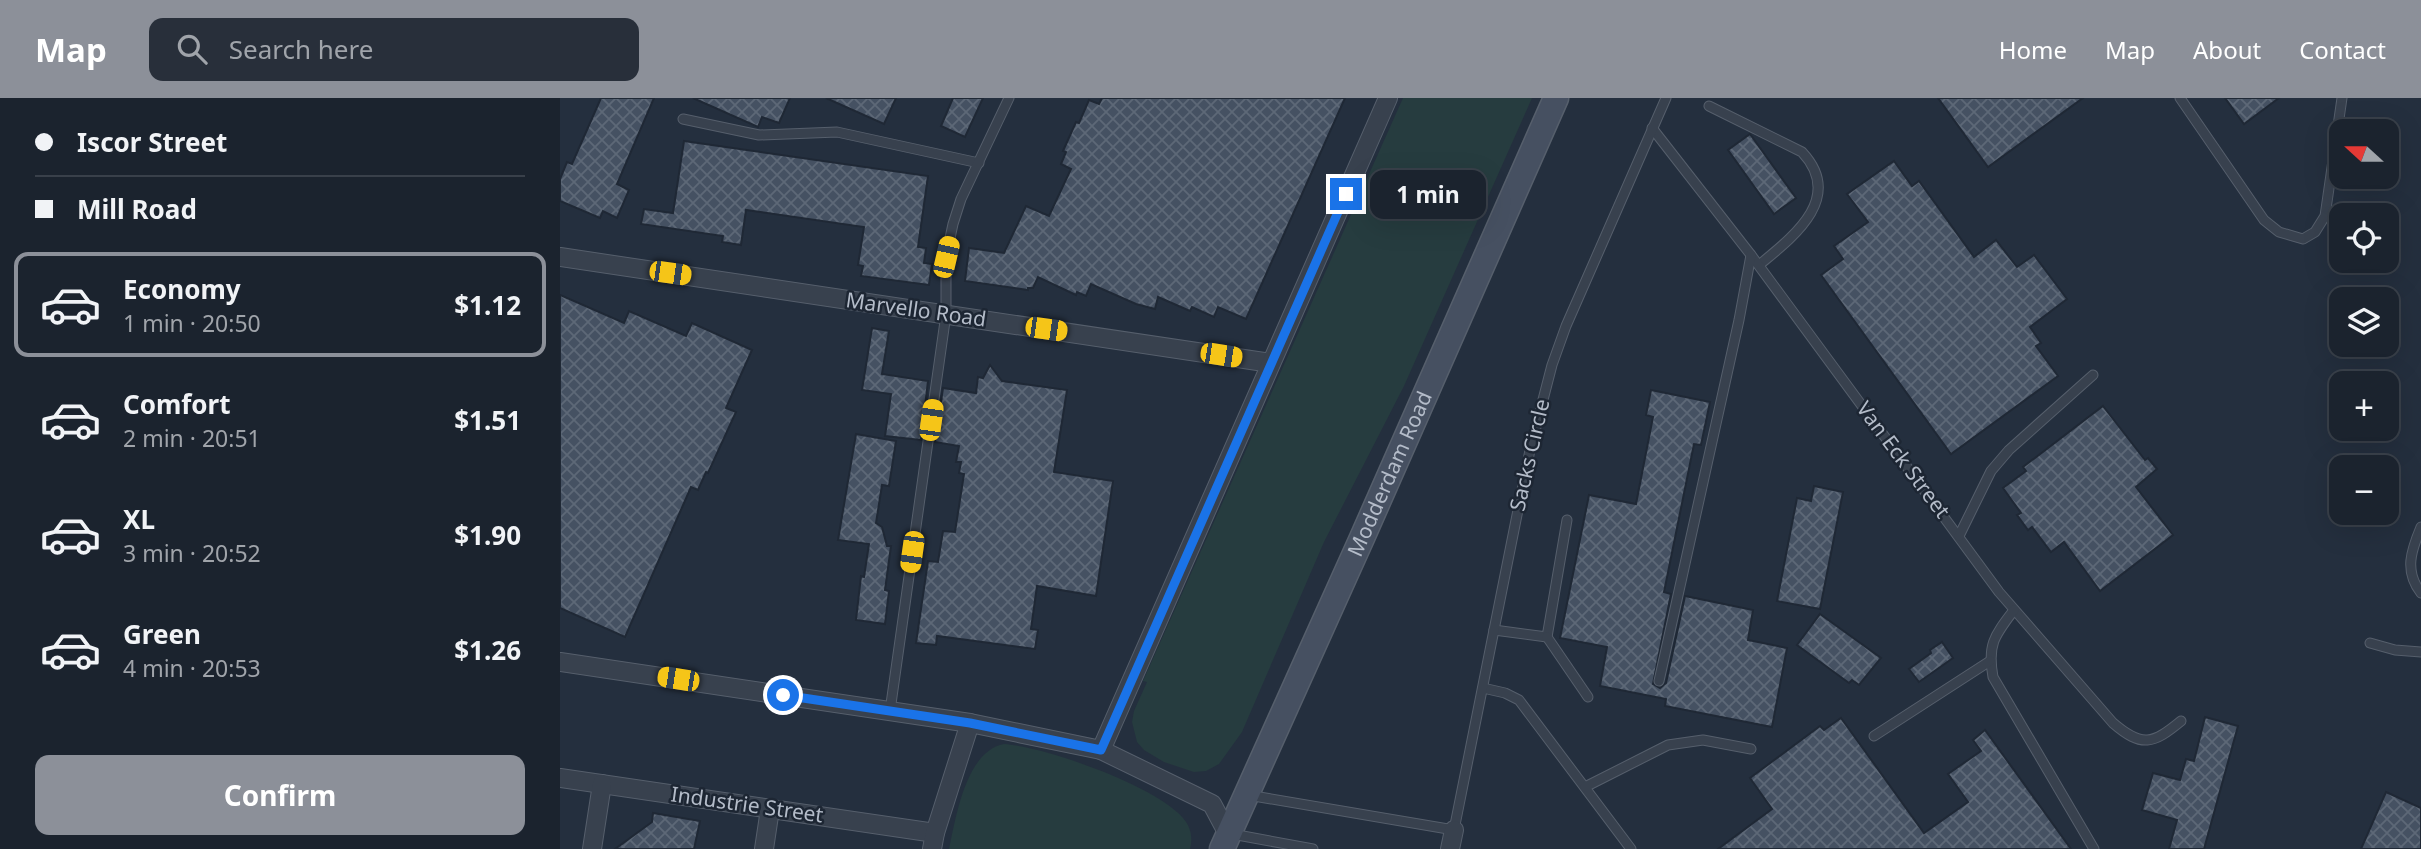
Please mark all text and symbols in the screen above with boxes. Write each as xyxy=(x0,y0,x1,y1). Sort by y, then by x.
search box xyxy=(149,18,639,81)
text: Map xyxy=(35,27,107,72)
icon: search xyxy=(173,30,211,68)
text: Search here xyxy=(229,31,373,67)
text: Home xyxy=(1999,33,2067,66)
text: Map xyxy=(2105,33,2155,66)
text: About xyxy=(2193,33,2261,66)
text: Contact xyxy=(2299,33,2386,66)
north arrow xyxy=(2329,119,2399,189)
map controls xyxy=(2329,119,2399,525)
text: Iscor Street xyxy=(77,124,227,160)
callout: 1 min xyxy=(1370,170,1486,218)
route end xyxy=(1330,178,1362,210)
text: 1 min xyxy=(1396,178,1460,210)
text: Mill Road xyxy=(77,191,197,227)
button: locate xyxy=(2329,203,2399,273)
car xyxy=(932,234,961,280)
car xyxy=(648,260,693,286)
text: Economy xyxy=(123,271,241,307)
icon: car xyxy=(39,273,102,336)
street label: Marvello Road xyxy=(844,285,988,333)
text: $1.12 xyxy=(454,287,521,323)
button: layers xyxy=(2329,287,2399,357)
text: 1 min · 20:50 xyxy=(123,307,261,339)
car xyxy=(1024,316,1069,342)
car xyxy=(1199,341,1244,369)
button: + xyxy=(2329,371,2399,441)
text: Comfort xyxy=(123,386,231,422)
street label: Modderdam Road xyxy=(1340,386,1438,561)
icon: car xyxy=(39,388,102,451)
street label: Van Eck Street xyxy=(1851,395,1957,524)
street label: Sacks Circle xyxy=(1503,396,1556,514)
car xyxy=(918,398,945,442)
text: $1.51 xyxy=(454,402,521,438)
text: 2 min · 20:51 xyxy=(123,422,261,454)
button: − xyxy=(2329,455,2399,525)
text: XL xyxy=(123,501,155,537)
icon: car xyxy=(39,503,102,566)
text: $1.90 xyxy=(454,517,521,553)
car xyxy=(899,530,926,574)
text: 3 min · 20:52 xyxy=(123,537,261,569)
text: Green xyxy=(123,616,201,652)
icon: car xyxy=(39,618,102,681)
text: $1.26 xyxy=(454,632,521,668)
text: 4 min · 20:53 xyxy=(123,652,261,684)
car xyxy=(656,665,701,693)
route start xyxy=(767,679,799,711)
button: Confirm xyxy=(35,755,525,835)
street label: Industrie Street xyxy=(669,779,826,829)

